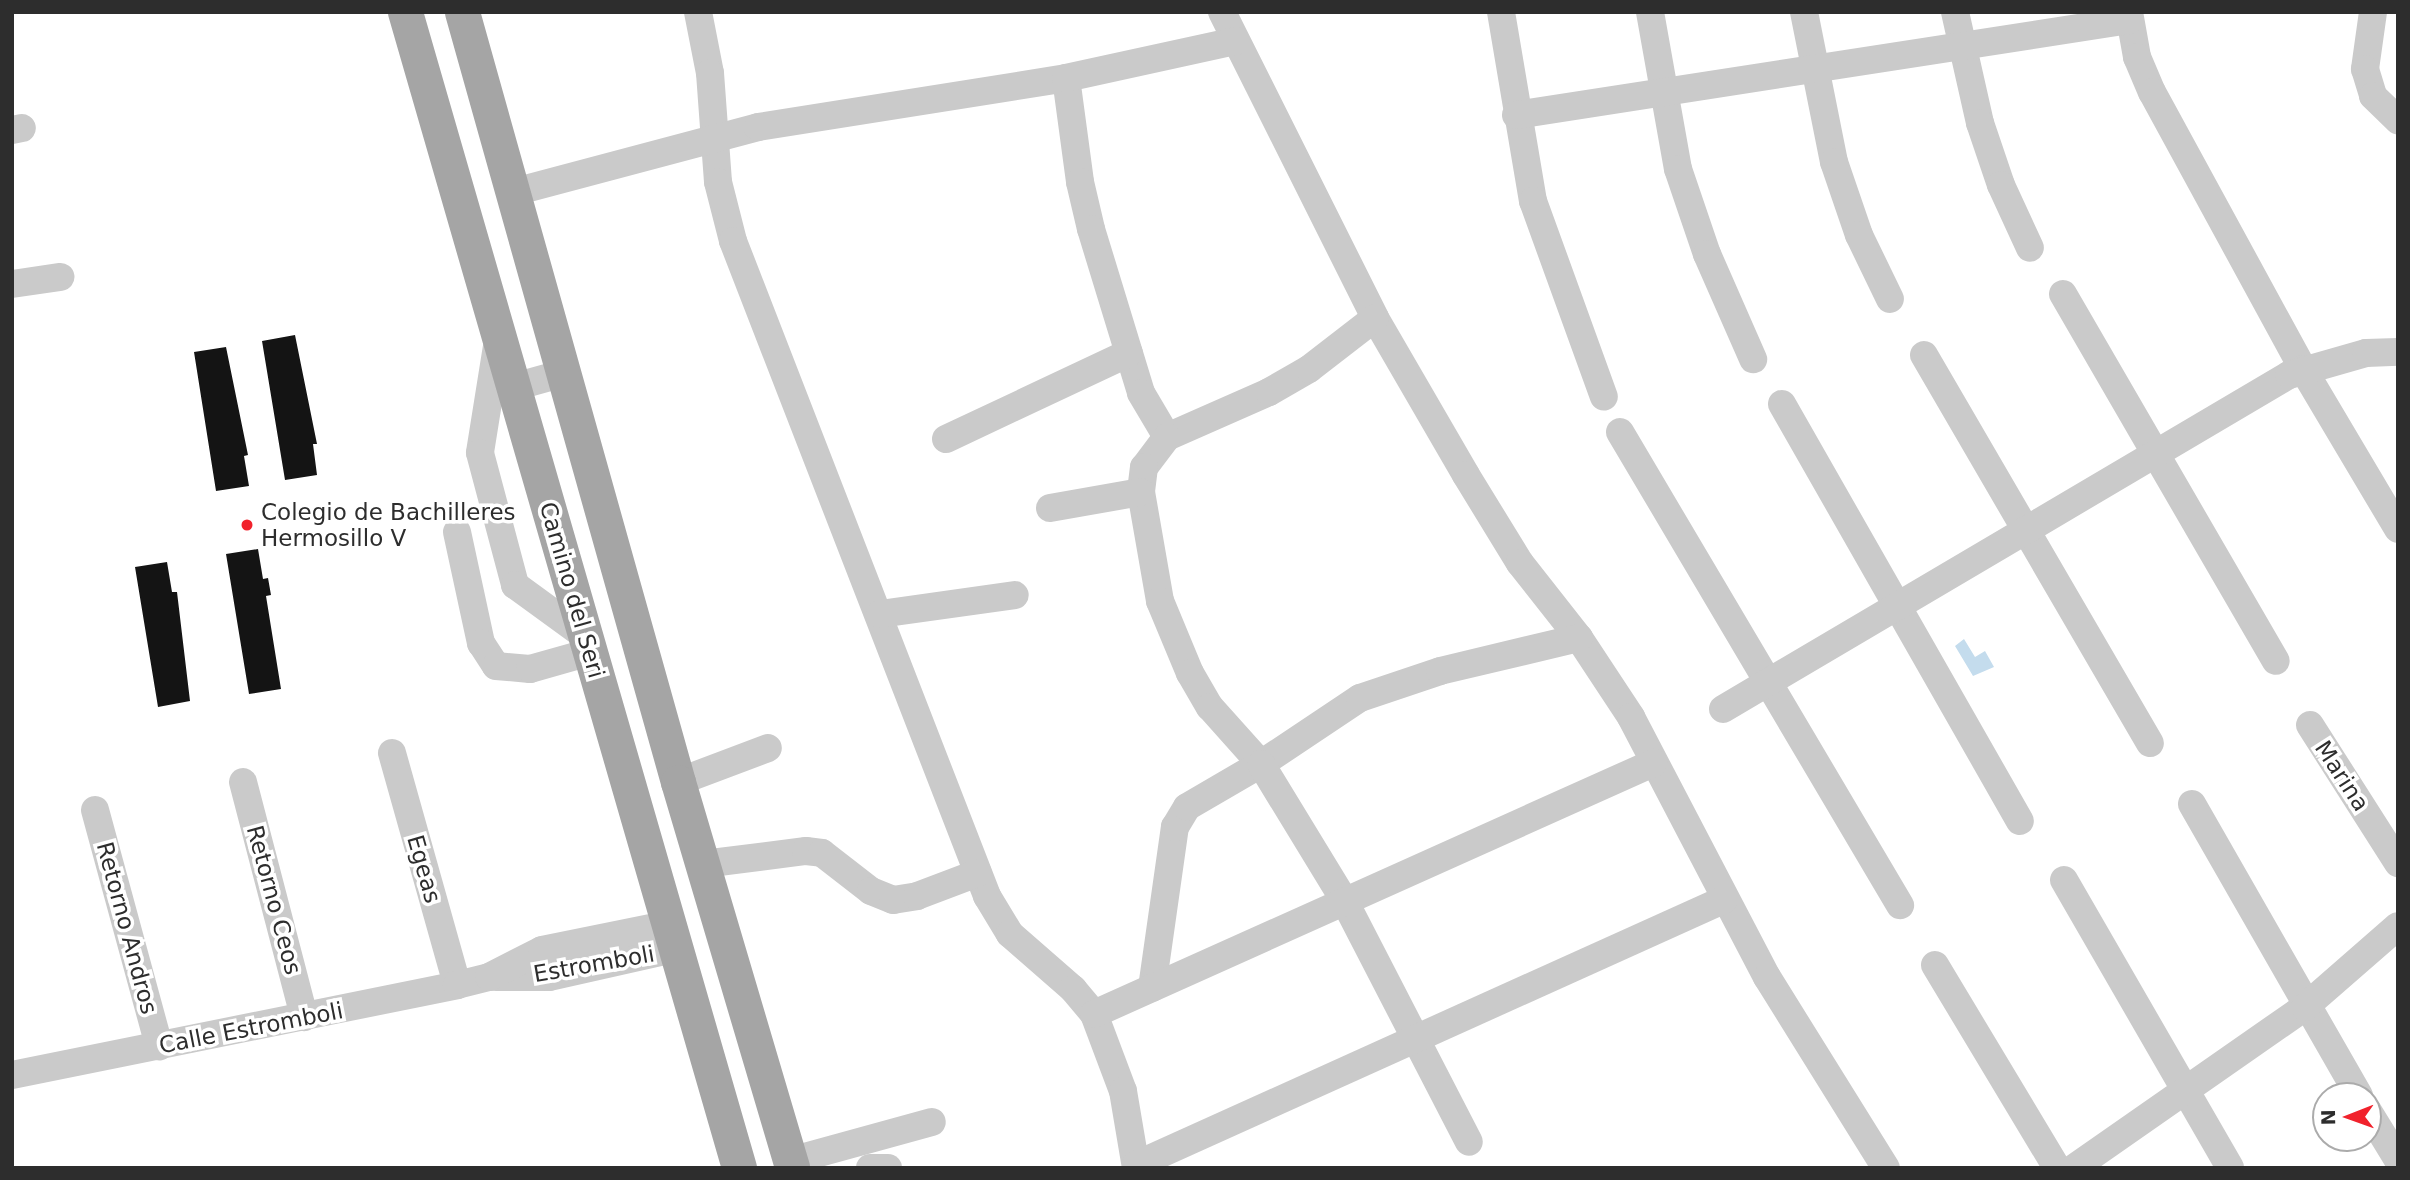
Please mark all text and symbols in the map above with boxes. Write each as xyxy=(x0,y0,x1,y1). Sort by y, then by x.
place label: Colegio de Bachilleres Hermosillo V xyxy=(261,498,516,552)
street label: Camino del Seri xyxy=(534,499,610,681)
marker: Colegio de Bachilleres Hermosillo V xyxy=(239,517,255,533)
street label: Marina xyxy=(2309,736,2375,816)
street label: Retorno Ceos xyxy=(241,822,307,978)
street label: Egeas xyxy=(401,832,447,906)
street label: Retorno Andros xyxy=(91,839,163,1017)
street label: Estromboli xyxy=(531,940,657,988)
street label: Calle Estromboli xyxy=(157,997,345,1059)
north arrow xyxy=(2312,1082,2382,1152)
text: N xyxy=(2317,1109,2339,1125)

